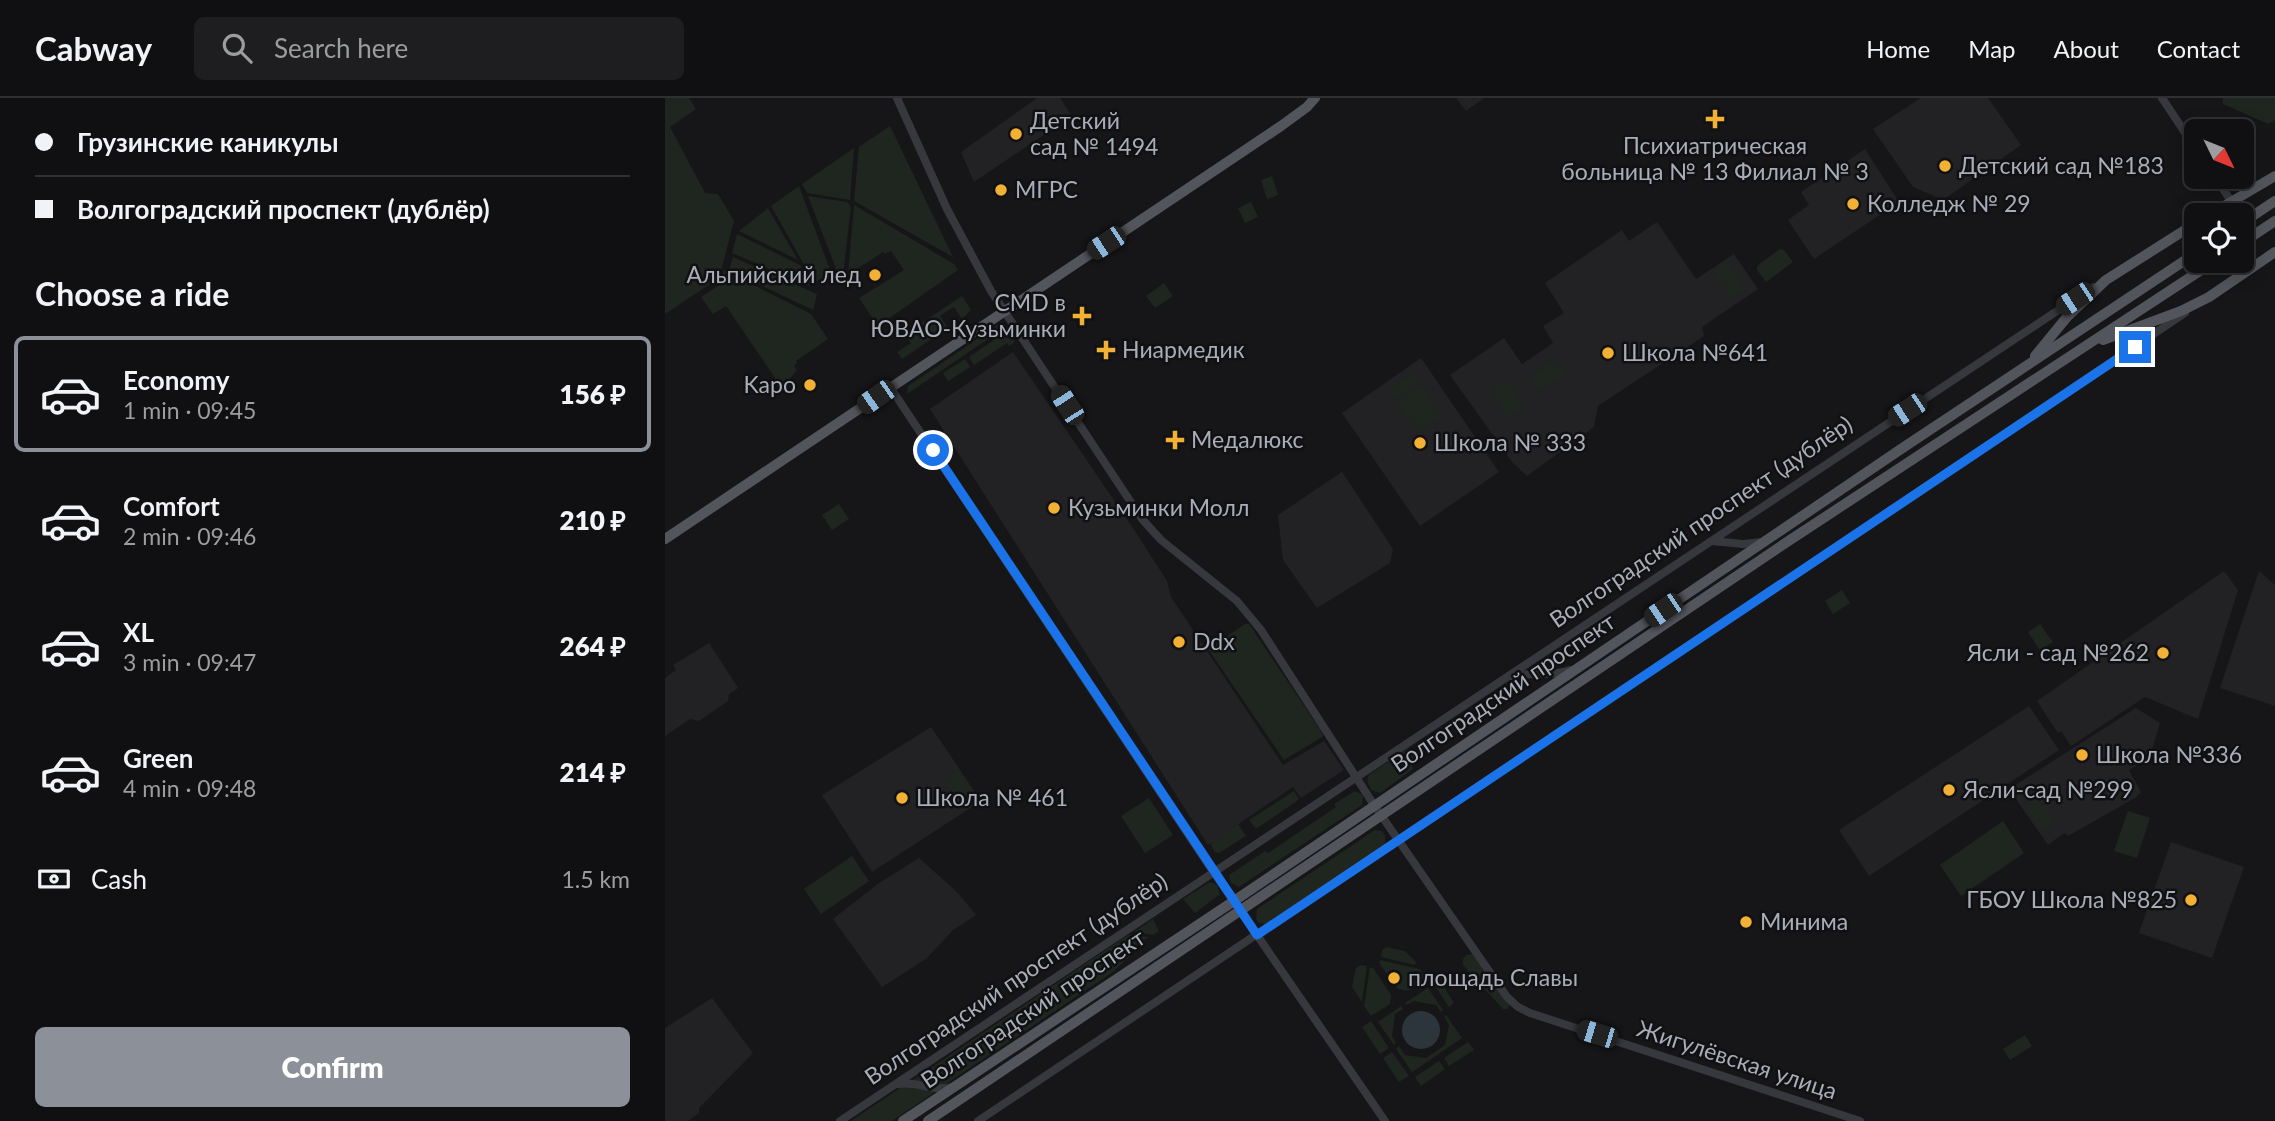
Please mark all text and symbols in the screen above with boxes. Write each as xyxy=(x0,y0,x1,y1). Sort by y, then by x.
search box xyxy=(194,17,684,80)
text: Cabway xyxy=(35,28,152,68)
icon: search xyxy=(218,29,256,67)
text: Search here xyxy=(274,32,408,64)
text: Home xyxy=(1866,34,1930,63)
text: Map xyxy=(1968,34,2016,63)
text: About xyxy=(2054,34,2119,63)
text: Contact xyxy=(2157,34,2240,63)
place label: Детский сад № 1494 xyxy=(1030,106,1158,160)
marker: Психиатрическая больница № 13 Филиал № 3 xyxy=(1705,109,1725,129)
north arrow xyxy=(2184,119,2254,189)
map controls xyxy=(2184,119,2254,273)
text: Грузинские каникулы xyxy=(77,126,338,158)
marker: Детский сад № 1494 xyxy=(1008,126,1024,142)
place label: Психиатрическая больница № 13 Филиал № 3 xyxy=(1561,131,1869,185)
place label: Детский сад №183 xyxy=(1959,151,2164,179)
marker: Детский сад №183 xyxy=(1937,158,1953,174)
place label: МГРС xyxy=(1015,175,1078,203)
marker: МГРС xyxy=(993,182,1009,198)
place label: Колледж № 29 xyxy=(1867,189,2031,217)
text: Волгоградский проспект (дублёр) xyxy=(77,193,490,225)
marker: Колледж № 29 xyxy=(1845,196,1861,212)
button: locate xyxy=(2184,203,2254,273)
car xyxy=(1083,223,1130,263)
place label: Альпийский лед xyxy=(686,260,861,288)
marker: Альпийский лед xyxy=(867,267,883,283)
text: Choose a ride xyxy=(35,274,229,313)
car xyxy=(2052,279,2099,319)
place label: CMD в ЮВАО-Кузьминки xyxy=(870,288,1066,342)
marker: CMD в ЮВАО-Кузьминки xyxy=(1072,306,1092,326)
route end xyxy=(2119,331,2151,363)
place label: Ниармедик xyxy=(1122,335,1245,363)
place label: Школа №641 xyxy=(1622,338,1768,366)
marker: Ниармедик xyxy=(1096,340,1116,360)
marker: Школа №641 xyxy=(1600,345,1616,361)
icon: car xyxy=(39,363,102,426)
text: Economy xyxy=(123,364,229,396)
place label: Kapo xyxy=(743,370,796,398)
car xyxy=(853,376,900,418)
marker: Kapo xyxy=(802,377,818,393)
text: 156 ₽ xyxy=(560,378,626,410)
car xyxy=(1047,382,1088,428)
car xyxy=(1884,390,1931,430)
text: 1 min · 09:45 xyxy=(123,396,256,424)
street label: Волгоградский проспект (дублёр) xyxy=(1544,409,1857,633)
place label: Медалюкс xyxy=(1191,425,1304,453)
place label: Школа № 333 xyxy=(1434,428,1586,456)
marker: Медалюкс xyxy=(1165,430,1185,450)
route start xyxy=(917,434,949,466)
marker: Школа № 333 xyxy=(1412,435,1428,451)
icon: car xyxy=(39,489,102,552)
text: Comfort xyxy=(123,490,220,522)
place label: Кузьминки Молл xyxy=(1068,493,1249,521)
marker: Кузьминки Молл xyxy=(1046,500,1062,516)
text: 210 ₽ xyxy=(560,504,626,536)
text: 2 min · 09:46 xyxy=(123,522,256,550)
car xyxy=(1640,590,1687,630)
street label: Волгоградский проспект xyxy=(1385,606,1620,778)
icon: car xyxy=(39,615,102,678)
text: XL xyxy=(123,616,154,648)
place label: Ddx xyxy=(1193,627,1235,655)
text: 264 ₽ xyxy=(560,630,626,662)
marker: Ddx xyxy=(1171,634,1187,650)
place label: Ясли - сад №262 xyxy=(1966,638,2149,666)
marker: Ясли - сад №262 xyxy=(2155,645,2171,661)
text: 3 min · 09:47 xyxy=(123,648,256,676)
place label: Школа №336 xyxy=(2096,740,2242,768)
icon: car xyxy=(39,741,102,804)
text: Green xyxy=(123,742,193,774)
marker: Школа №336 xyxy=(2074,747,2090,763)
text: 214 ₽ xyxy=(560,756,626,788)
text: 4 min · 09:48 xyxy=(123,774,256,802)
place label: Ясли-сад №299 xyxy=(1962,775,2133,803)
marker: Ясли-сад №299 xyxy=(1941,782,1957,798)
place label: Школа № 461 xyxy=(916,783,1068,811)
marker: Школа № 461 xyxy=(894,790,910,806)
icon: cash xyxy=(35,860,73,898)
text: Cash xyxy=(91,863,147,895)
text: 1.5 km xyxy=(561,865,630,893)
street label: Волгоградский проспект (дублёр) xyxy=(859,867,1173,1091)
place label: ГБОУ Школа №825 xyxy=(1966,885,2177,913)
marker: ГБОУ Школа №825 xyxy=(2183,892,2199,908)
place label: Минима xyxy=(1760,907,1848,935)
marker: Минима xyxy=(1738,914,1754,930)
street label: Волгоградский проспект xyxy=(916,924,1150,1094)
place label: площадь Славы xyxy=(1408,963,1578,991)
marker: площадь Славы xyxy=(1386,970,1402,986)
street label: Жигулёвская улица xyxy=(1634,1014,1841,1105)
car xyxy=(1574,1018,1621,1050)
button: Confirm xyxy=(35,1027,630,1107)

